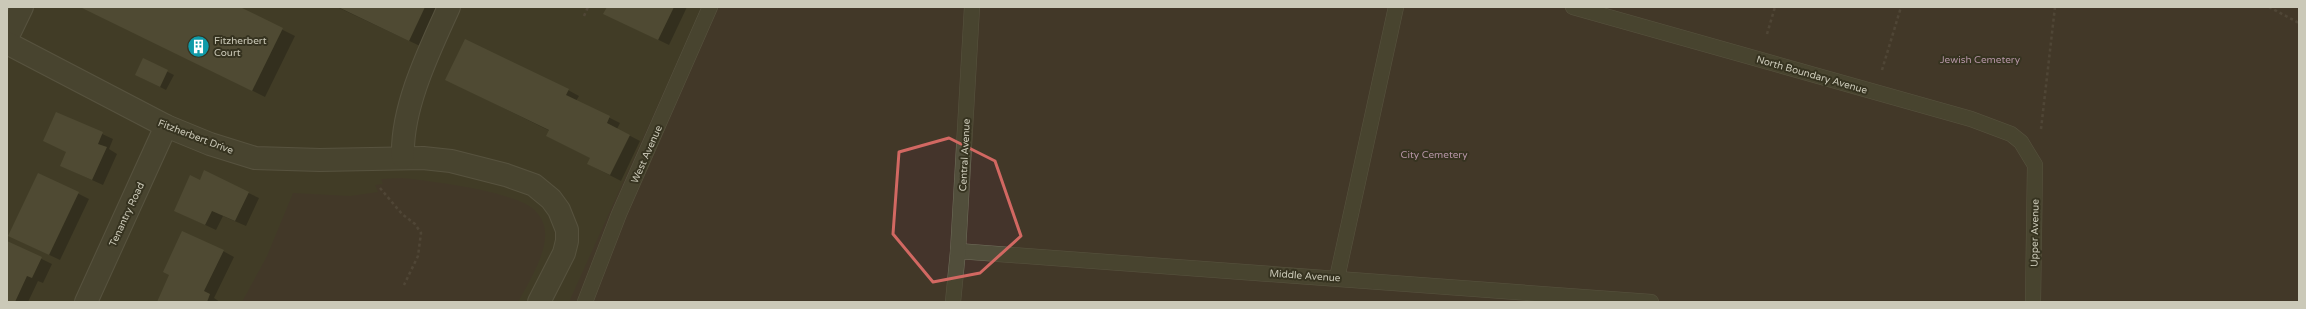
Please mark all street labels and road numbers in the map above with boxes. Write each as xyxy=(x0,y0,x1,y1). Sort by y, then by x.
street label: North Boundary Avenue xyxy=(1755,53,1869,97)
street label: Fitzherbert Drive xyxy=(156,117,235,157)
street label: Central Avenue xyxy=(957,118,973,192)
street label: West Avenue xyxy=(629,123,665,185)
street label: Tenantry Road xyxy=(107,180,147,248)
street label: Upper Avenue xyxy=(2028,199,2042,267)
street label: Middle Avenue xyxy=(1269,268,1341,284)

